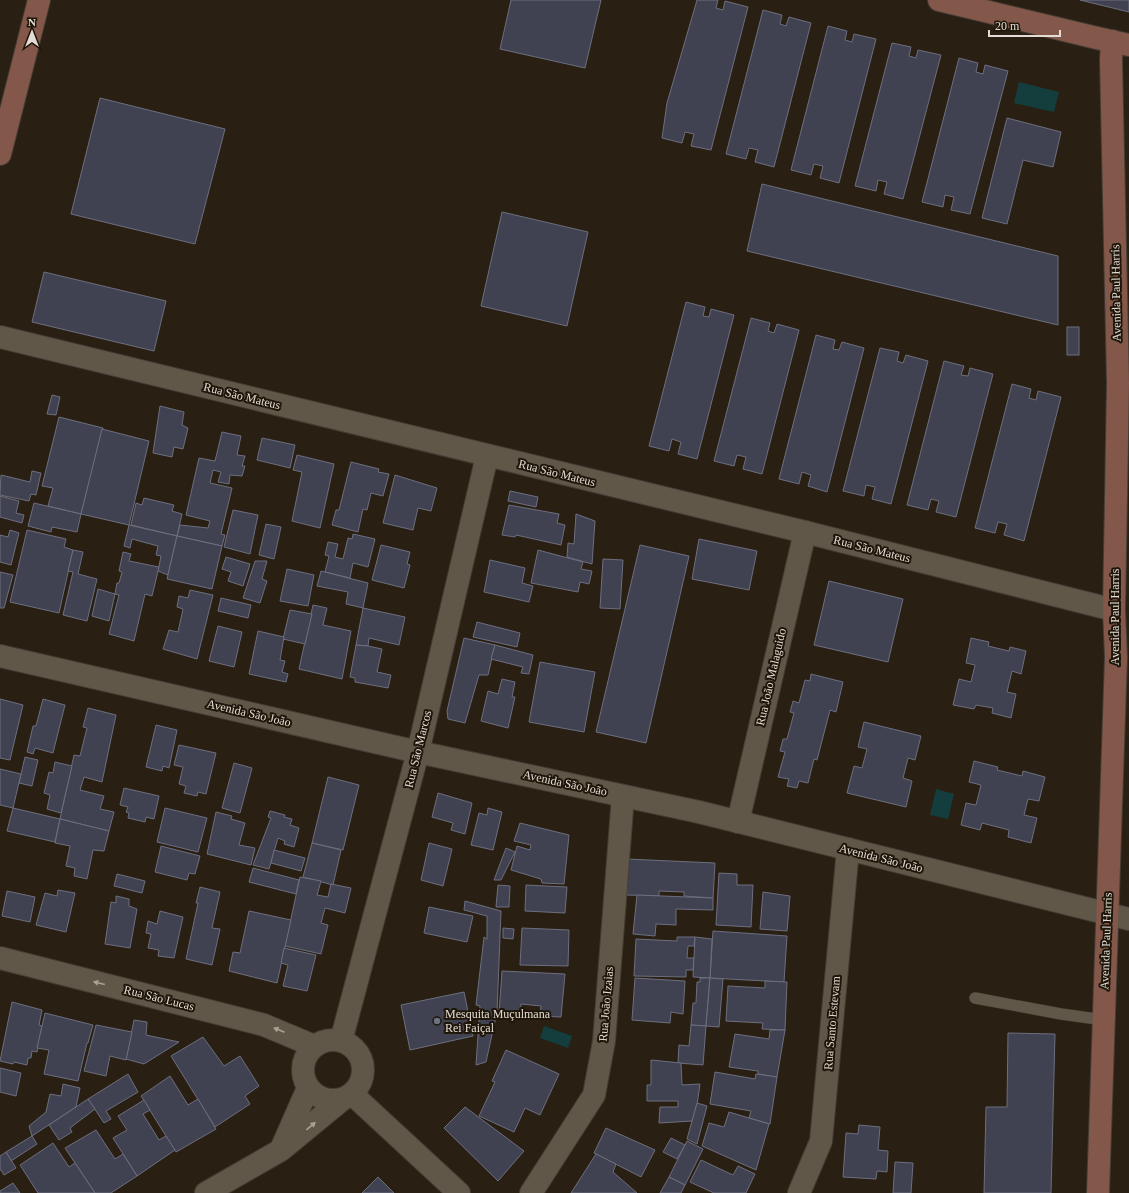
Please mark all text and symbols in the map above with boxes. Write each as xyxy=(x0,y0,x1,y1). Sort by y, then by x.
north arrow xyxy=(12,12,52,52)
scale bar xyxy=(989,12,1060,38)
text: N xyxy=(28,16,36,28)
text: 20 m xyxy=(995,19,1020,33)
street label: Avenida Paul Harris xyxy=(1108,244,1124,342)
street label: Rua São Mateus xyxy=(202,380,282,412)
street label: Rua São Mateus xyxy=(517,457,597,489)
street label: Rua São Mateus xyxy=(832,533,912,565)
street label: Avenida Paul Harris xyxy=(1108,568,1122,666)
street label: Rua João Malaguido xyxy=(753,627,789,727)
street label: Avenida São João xyxy=(206,697,292,729)
street label: Rua São Marcos xyxy=(402,709,434,789)
street label: Avenida São João xyxy=(522,767,608,799)
street label: Avenida São João xyxy=(838,841,924,875)
street label: Avenida Paul Harris xyxy=(1097,892,1115,990)
street label: Rua João Izaias xyxy=(596,966,616,1042)
street label: Rua Santo Estevam xyxy=(821,975,843,1070)
one-way arrow xyxy=(93,980,105,986)
street label: Rua São Lucas xyxy=(122,983,196,1014)
place label: Mesquita Muçulmana Rei Faiçal xyxy=(445,1007,551,1035)
marker: Mesquita Muçulmana Rei Faiçal xyxy=(432,1016,442,1026)
one-way arrow xyxy=(272,1027,284,1033)
one-way arrow xyxy=(306,1121,317,1130)

